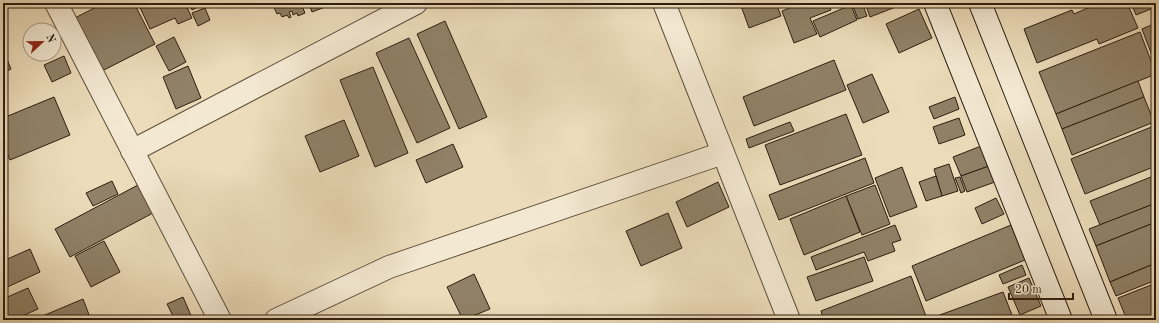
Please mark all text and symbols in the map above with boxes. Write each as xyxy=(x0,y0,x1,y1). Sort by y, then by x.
north arrow xyxy=(22,22,62,62)
text: N xyxy=(43,33,57,45)
scale bar xyxy=(1009,275,1073,301)
text: 20 m xyxy=(1015,284,1042,296)

